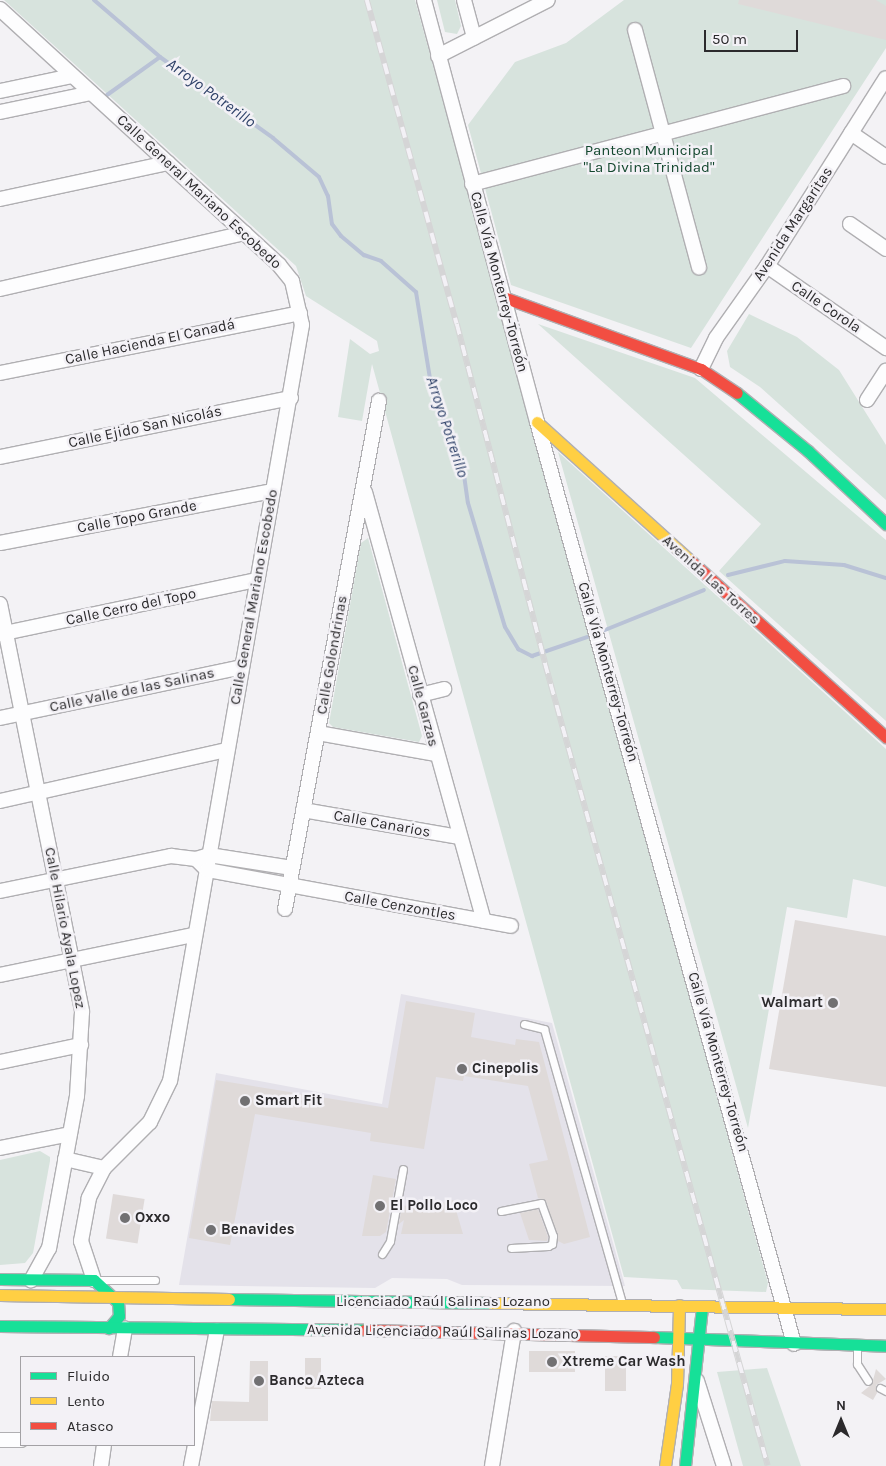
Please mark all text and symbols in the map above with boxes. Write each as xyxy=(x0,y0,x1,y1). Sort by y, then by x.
scale bar xyxy=(706,20,800,52)
text: 50 m xyxy=(712,30,747,48)
water label: Arroyo Potrerillo xyxy=(163,54,259,132)
street label: Calle General Mariano Escobedo xyxy=(113,111,285,273)
park label: Panteon Municipal "La Divina Trinidad" xyxy=(583,141,715,176)
street label: Avenida Margaritas xyxy=(749,164,837,284)
street label: Calle Vía Monterrey-Torreón xyxy=(466,190,532,374)
street label: Calle Corola xyxy=(788,277,864,337)
street label: Calle Hacienda El Canadá xyxy=(63,315,237,369)
water label: Arroyo Potrerillo xyxy=(422,374,472,480)
street label: Calle Ejido San Nicolás xyxy=(67,402,223,452)
street label: Calle General Mariano Escobedo xyxy=(226,488,282,706)
street label: Calle Topo Grande xyxy=(76,497,198,537)
street label: Avenida Las Torres xyxy=(658,531,764,629)
street label: Calle Vía Monterrey-Torreón xyxy=(574,580,642,764)
street label: Calle Cerro del Topo xyxy=(64,584,198,630)
street label: Calle Golondrinas xyxy=(313,594,351,716)
street label: Calle Garzas xyxy=(403,663,443,749)
street label: Calle Valle de las Salinas xyxy=(48,664,216,716)
street label: Calle Canarios xyxy=(332,807,432,841)
street label: Calle Hilario Ayala Lopez xyxy=(41,846,89,1010)
street label: Calle Cenzontles xyxy=(343,887,457,925)
street label: Calle Vía Monterrey-Torreón xyxy=(684,970,752,1154)
place label: Walmart xyxy=(761,994,823,1012)
marker: Walmart xyxy=(827,997,839,1009)
place label: Cinepolis xyxy=(472,1060,539,1078)
marker: Cinepolis xyxy=(456,1063,468,1075)
place label: Smart Fit xyxy=(255,1092,322,1110)
marker: Smart Fit xyxy=(239,1095,251,1107)
place label: El Pollo Loco xyxy=(390,1197,478,1215)
marker: El Pollo Loco xyxy=(374,1200,386,1212)
place label: Oxxo xyxy=(135,1209,170,1227)
marker: Oxxo xyxy=(119,1212,131,1224)
place label: Benavides xyxy=(221,1221,295,1239)
marker: Benavides xyxy=(205,1224,217,1236)
street label: Licenciado Raúl Salinas Lozano xyxy=(336,1293,550,1311)
street label: Avenida Licenciado Raúl Salinas Lozano xyxy=(307,1321,579,1343)
place label: Xtreme Car Wash xyxy=(562,1353,686,1371)
legend xyxy=(20,1356,195,1446)
marker: Xtreme Car Wash xyxy=(546,1356,558,1368)
text: Fluido xyxy=(67,1367,110,1385)
place label: Banco Azteca xyxy=(269,1372,364,1390)
marker: Banco Azteca xyxy=(253,1375,265,1387)
text: Lento xyxy=(67,1392,105,1410)
north arrow xyxy=(816,1396,866,1446)
text: N xyxy=(836,1397,846,1414)
text: Atasco xyxy=(67,1417,113,1435)

